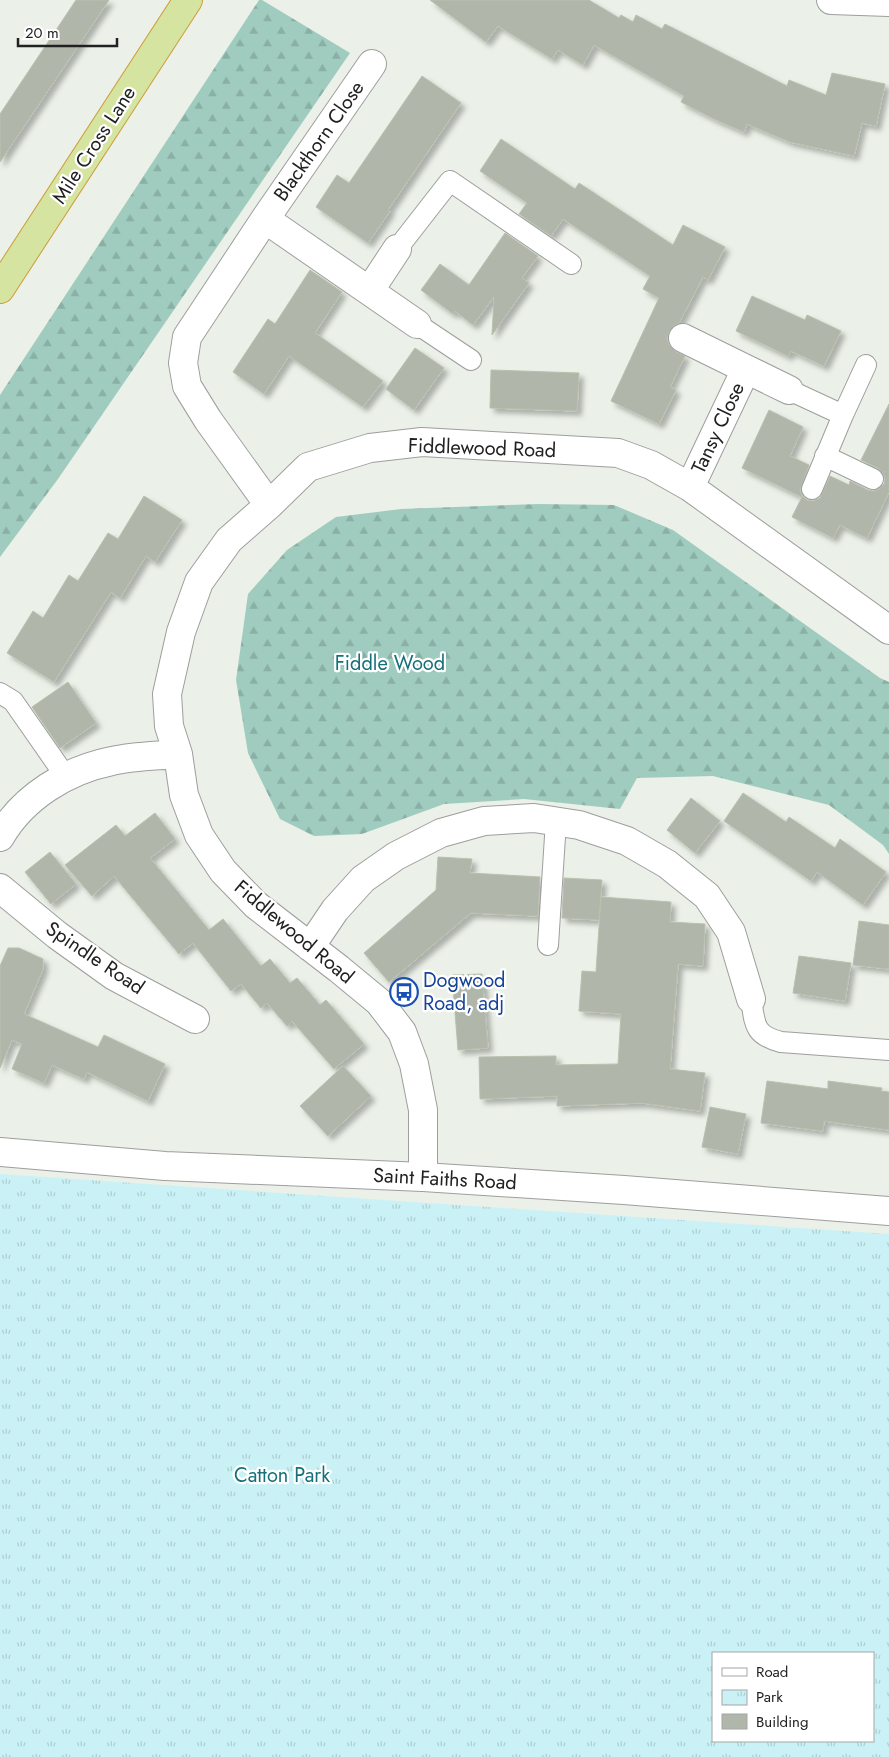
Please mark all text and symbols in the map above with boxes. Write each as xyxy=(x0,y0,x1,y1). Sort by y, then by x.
scale bar xyxy=(18,15,116,47)
text: 20 m xyxy=(25,22,59,44)
street label: Blackthorn Close xyxy=(267,75,371,207)
street label: Mile Cross Lane xyxy=(45,80,143,210)
street label: Tansy Close xyxy=(684,378,752,478)
street label: Fiddlewood Road xyxy=(407,431,557,465)
park label: Fiddle Wood xyxy=(335,649,445,678)
street label: Fiddlewood Road xyxy=(228,873,360,991)
street label: Spindle Road xyxy=(40,914,150,1002)
place label: Dogwood Road, adj xyxy=(423,966,505,1018)
bus stop icon: Dogwood Road, adj xyxy=(389,977,419,1007)
street label: Saint Faiths Road xyxy=(372,1161,518,1197)
park label: Catton Park xyxy=(234,1461,330,1490)
legend xyxy=(712,1652,874,1742)
text: Road xyxy=(756,1661,788,1683)
text: Park xyxy=(756,1686,783,1708)
text: Building xyxy=(756,1711,808,1733)

